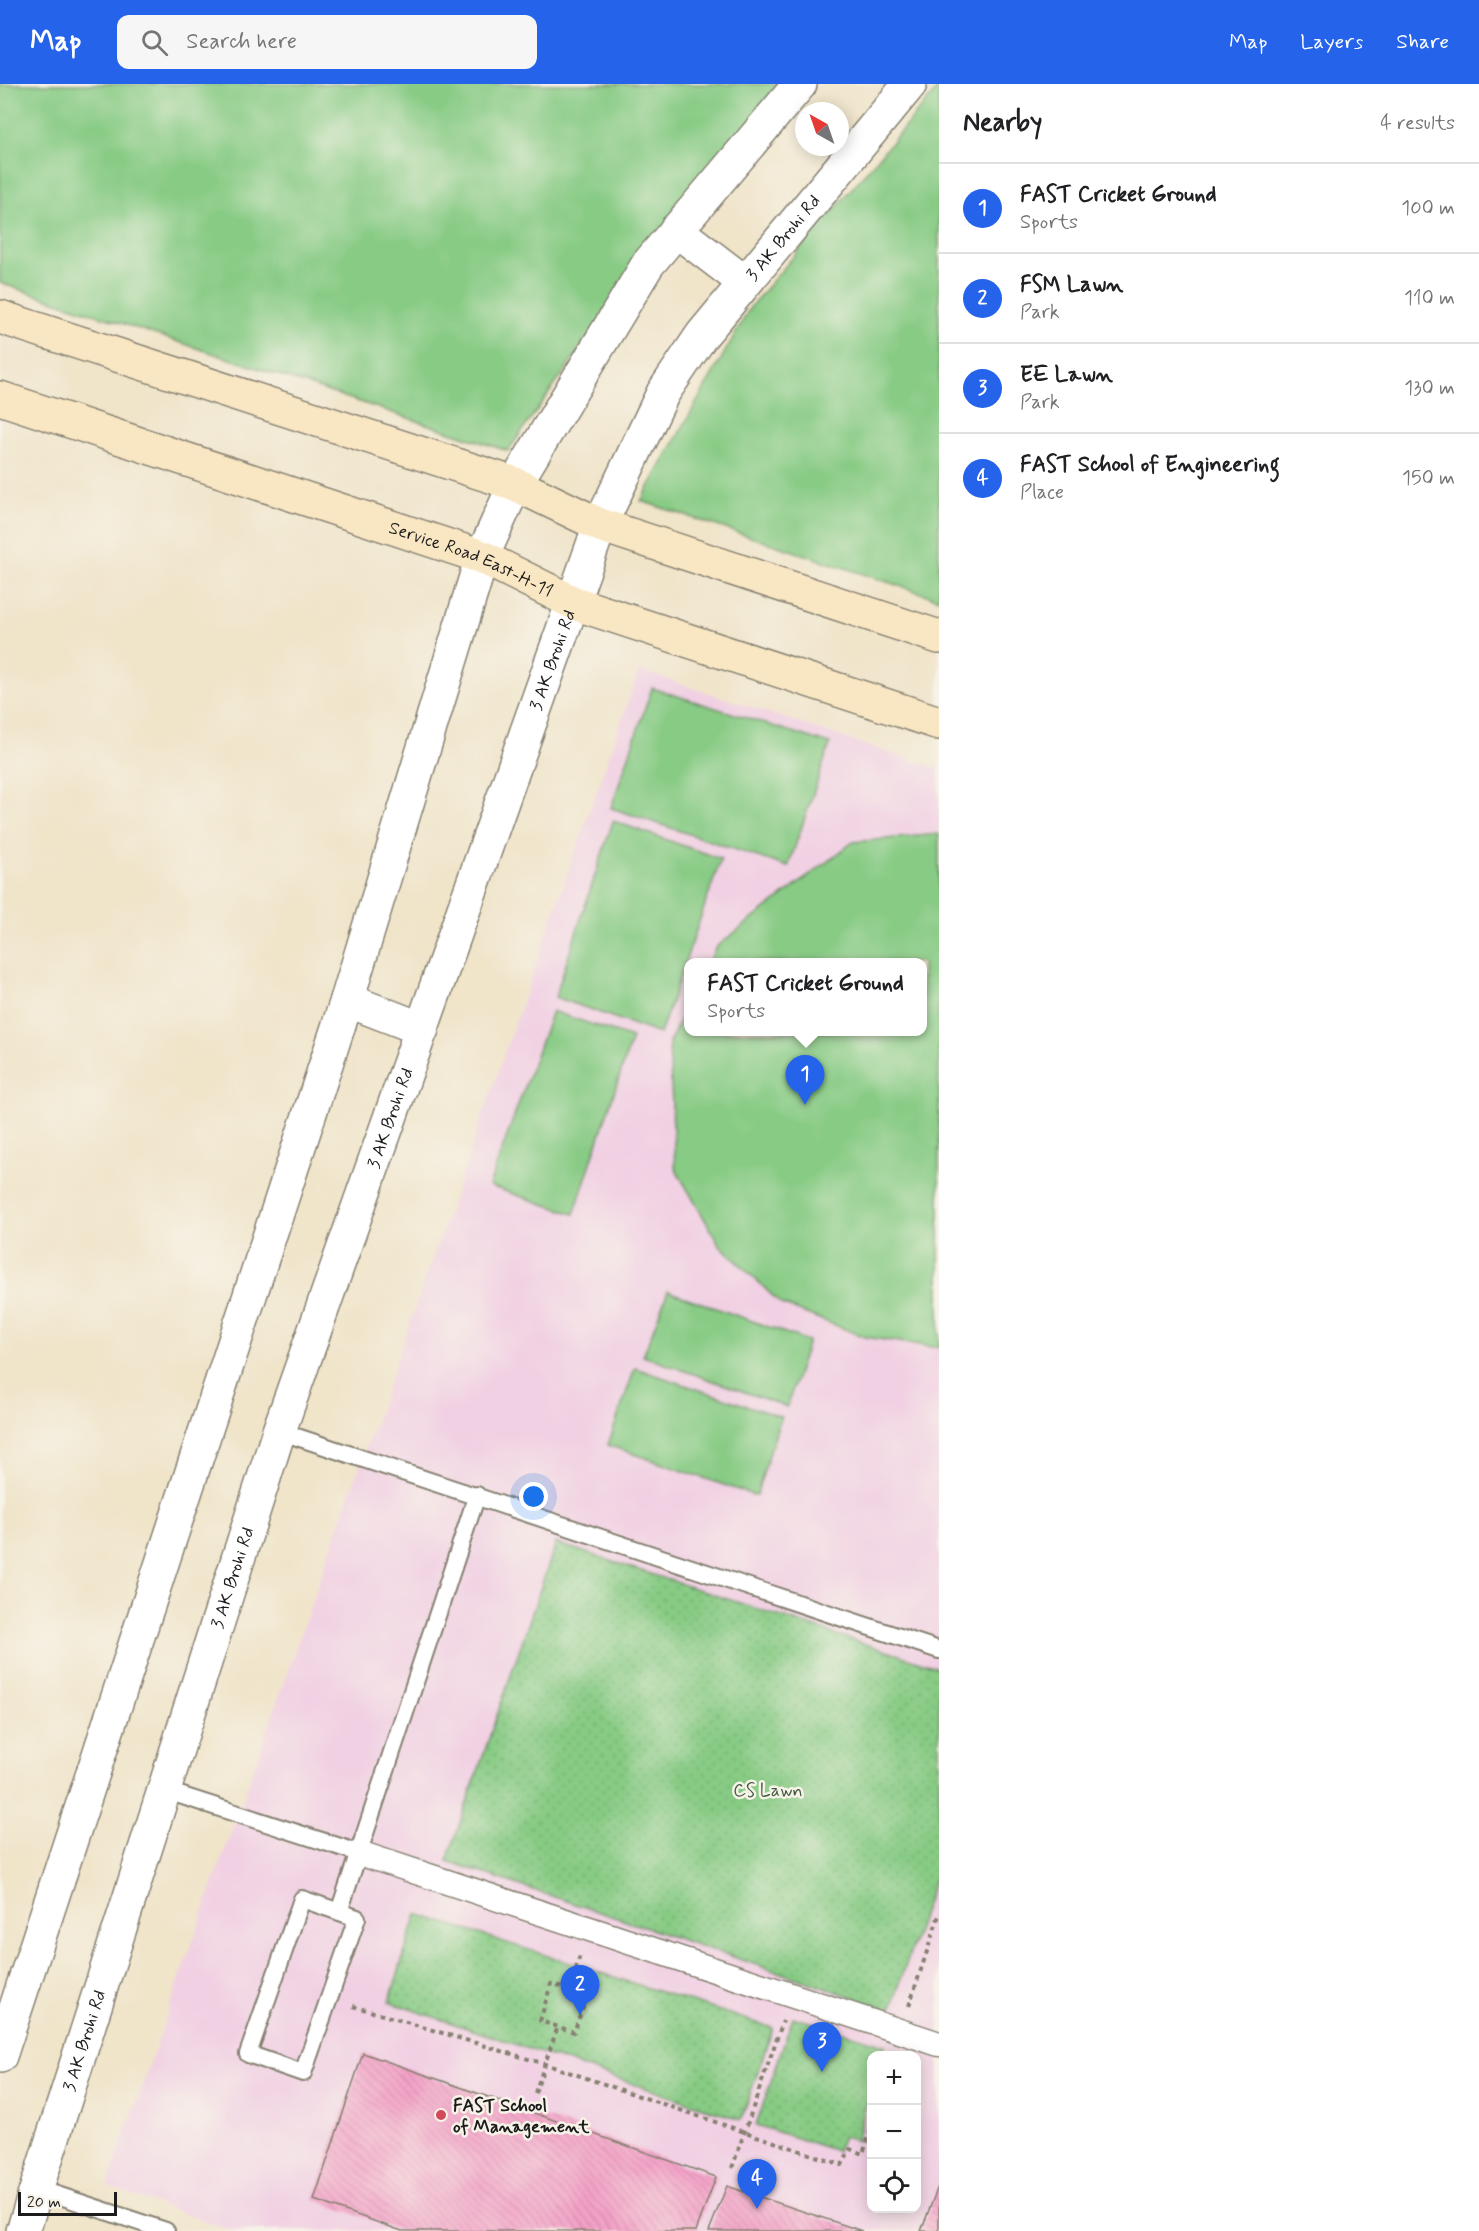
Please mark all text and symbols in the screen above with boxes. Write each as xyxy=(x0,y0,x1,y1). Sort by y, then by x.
search box xyxy=(117,15,537,69)
text: Map xyxy=(30,24,81,61)
icon: search xyxy=(138,26,171,59)
text: Search here xyxy=(186,28,297,56)
text: Map xyxy=(1229,28,1267,56)
text: Layers xyxy=(1300,28,1363,56)
text: Share xyxy=(1396,28,1449,56)
north arrow xyxy=(795,102,849,156)
text: Nearby xyxy=(963,106,1042,140)
text: 4 results xyxy=(1380,110,1455,137)
text: FAST Cricket Ground xyxy=(1020,181,1217,209)
street label: 3 AK Brohi Rd xyxy=(741,190,826,286)
text: 1 xyxy=(978,195,987,222)
text: 100 m xyxy=(1401,195,1455,222)
text: Sports xyxy=(1020,209,1078,236)
text: FSM Lawn xyxy=(1020,271,1123,299)
text: 2 xyxy=(978,285,987,312)
text: 110 m xyxy=(1404,285,1455,312)
text: Park xyxy=(1020,299,1060,326)
text: EE Lawn xyxy=(1020,361,1113,389)
text: 3 xyxy=(978,375,987,402)
text: 130 m xyxy=(1404,375,1455,402)
text: Park xyxy=(1020,389,1060,416)
text: FAST School of Engineering xyxy=(1020,451,1280,479)
text: 4 xyxy=(977,465,988,492)
text: 150 m xyxy=(1402,465,1455,492)
text: Place xyxy=(1020,479,1064,506)
street label: Service Road East-H-11 xyxy=(386,516,557,604)
street label: 3 AK Brohi Rd xyxy=(524,607,582,714)
popup xyxy=(684,958,927,1036)
text: FAST Cricket Ground xyxy=(707,970,904,998)
text: Sports xyxy=(707,998,765,1025)
pin: 1 xyxy=(786,1056,824,1105)
street label: 3 AK Brohi Rd xyxy=(362,1065,420,1172)
your location xyxy=(519,1482,548,1511)
street label: 3 AK Brohi Rd xyxy=(206,1524,260,1632)
park label: CS Lawn xyxy=(733,1779,803,1803)
pin: 2 xyxy=(560,1966,600,2015)
street label: 3 AK Brohi Rd xyxy=(57,1987,112,2095)
pin: 3 xyxy=(802,2022,842,2072)
map controls xyxy=(867,2051,921,2213)
button: + xyxy=(867,2051,921,2105)
place label: FAST School of Management xyxy=(453,2094,590,2139)
button: − xyxy=(867,2105,921,2159)
marker: FAST School of Management xyxy=(434,2108,448,2122)
button: locate xyxy=(867,2159,921,2213)
pin: 4 xyxy=(738,2160,777,2209)
scale bar xyxy=(18,2189,117,2216)
text: 20 m xyxy=(27,2192,61,2213)

